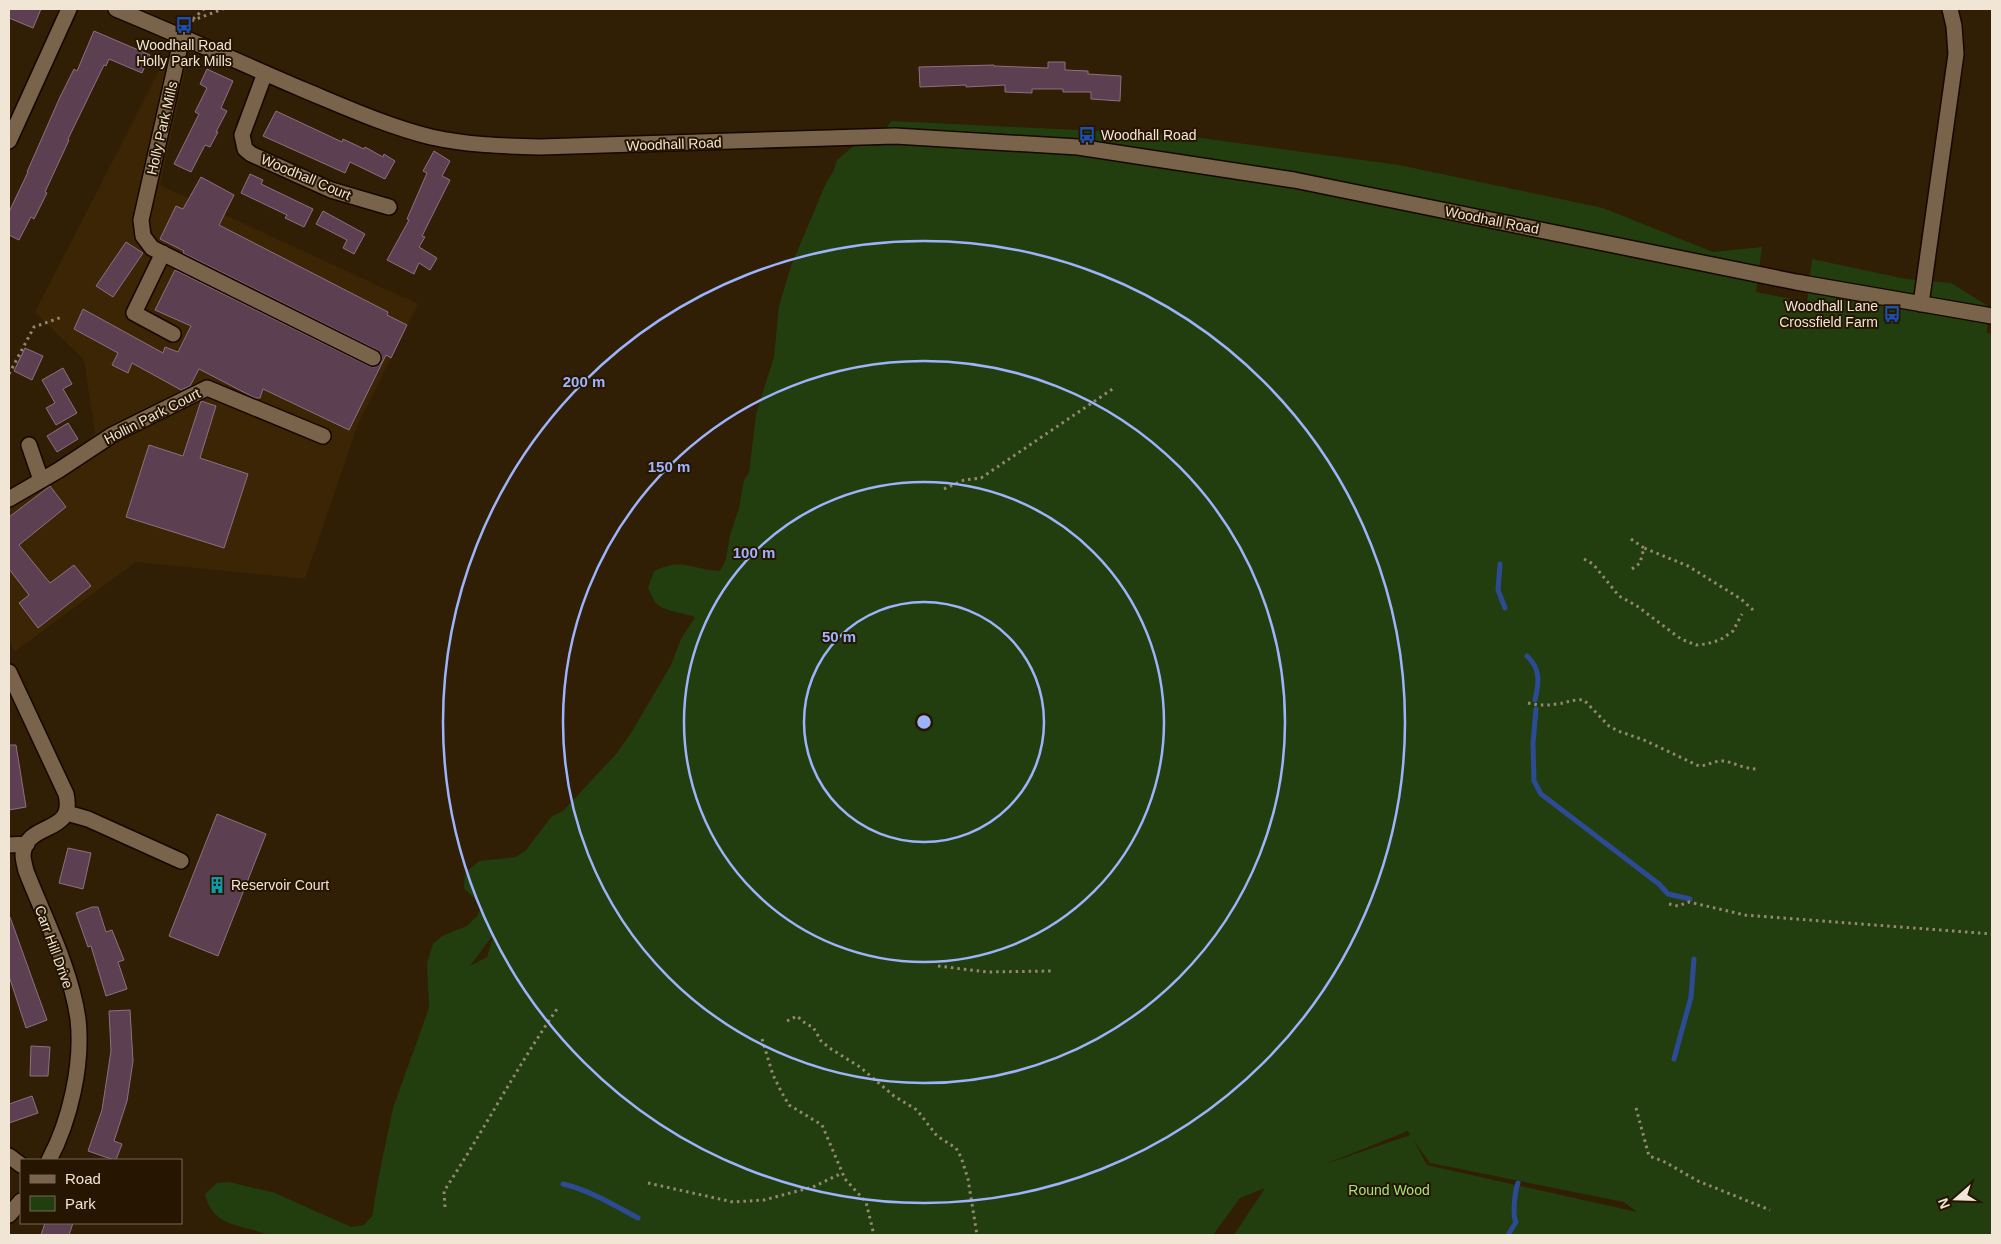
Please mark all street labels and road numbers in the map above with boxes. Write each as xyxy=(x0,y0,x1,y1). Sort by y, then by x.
street label: Holly Park Mills xyxy=(143,80,181,176)
street label: Woodhall Road xyxy=(626,134,722,154)
street label: Woodhall Court xyxy=(259,151,354,203)
street label: Woodhall Road xyxy=(1444,203,1540,237)
street label: Hollin Park Court xyxy=(101,385,203,447)
street label: Carr Hill Drive xyxy=(32,903,76,991)

